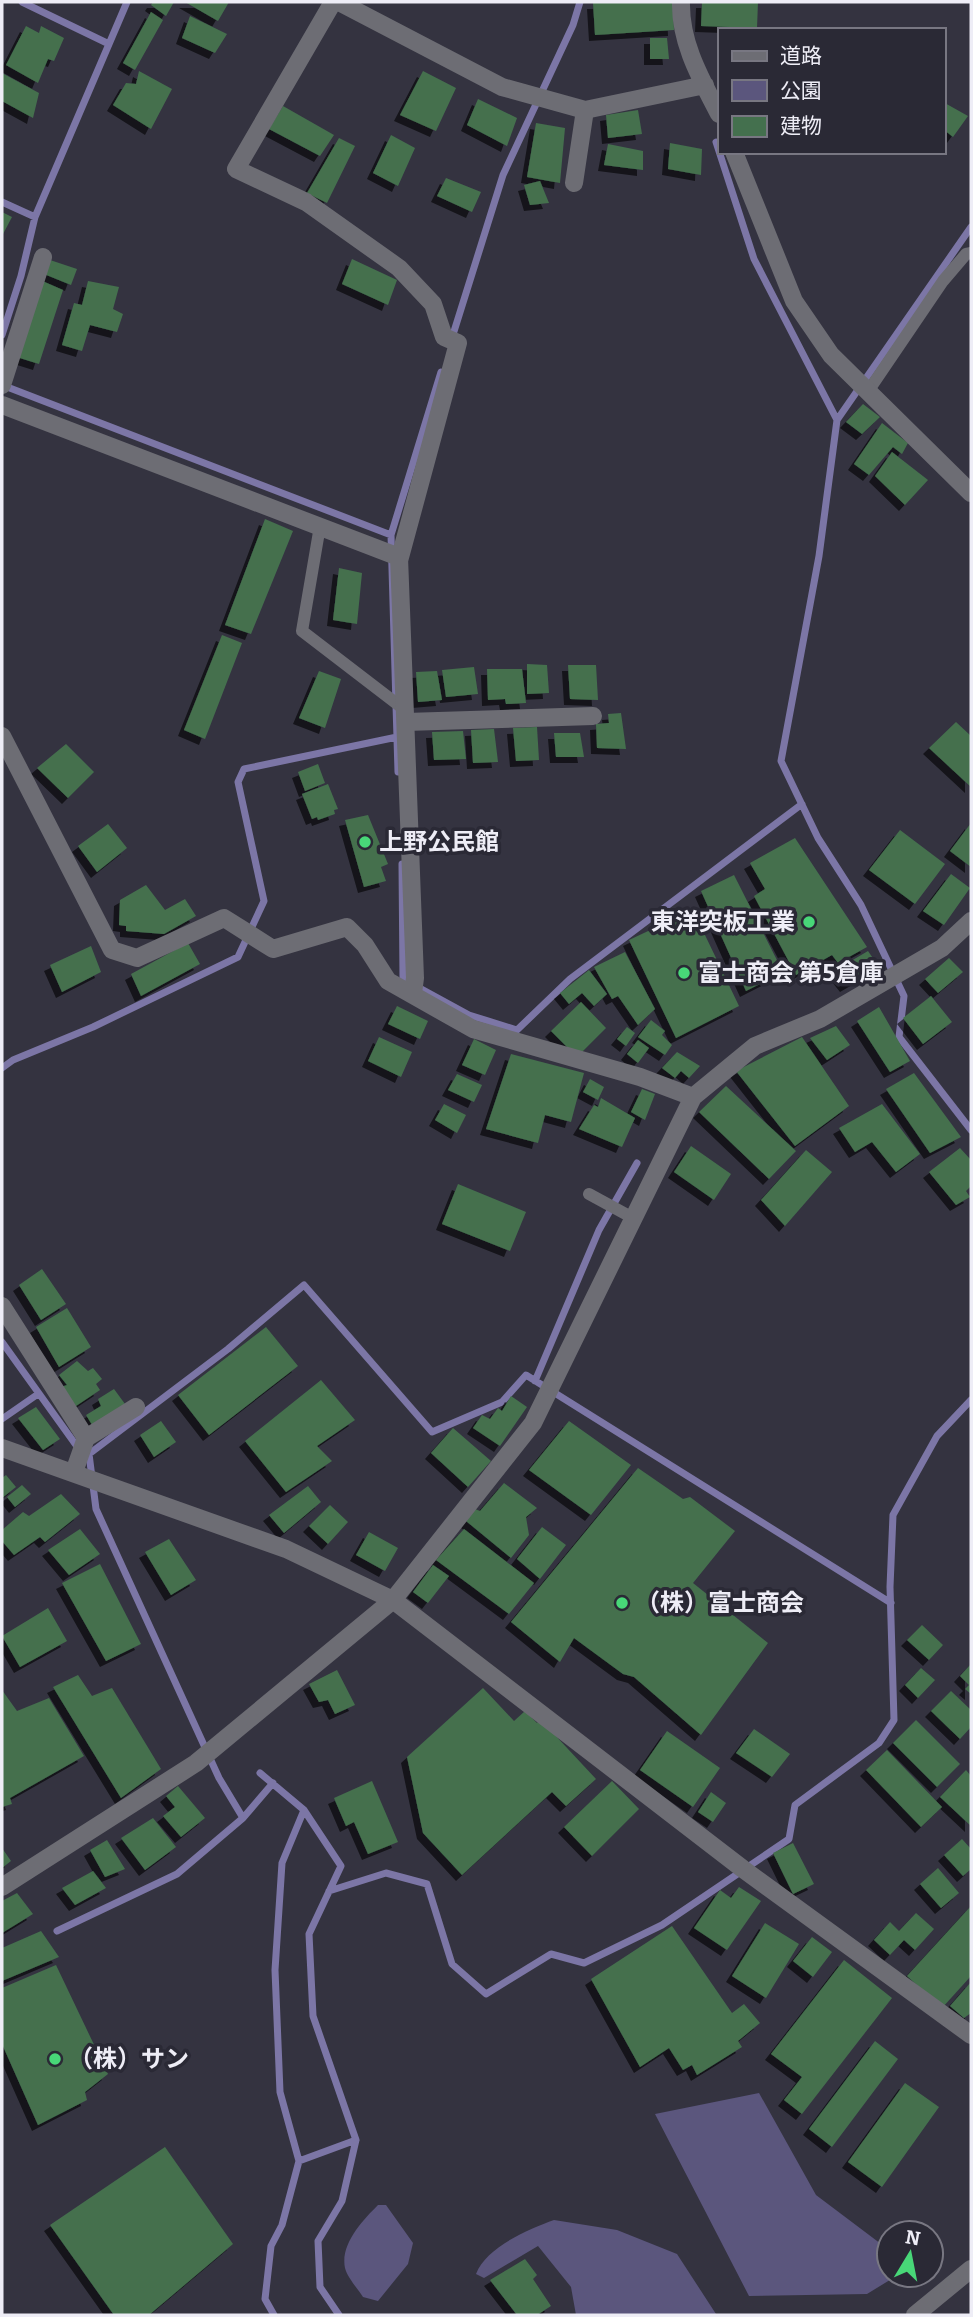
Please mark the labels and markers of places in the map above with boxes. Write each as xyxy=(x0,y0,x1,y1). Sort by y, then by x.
place label: 上野公民館 xyxy=(379,828,499,856)
marker: 上野公民館 xyxy=(357,834,373,850)
place label: 東洋突板工業 xyxy=(651,908,795,936)
marker: 東洋突板工業 xyxy=(801,914,817,930)
place label: 富士商会 第5倉庫 xyxy=(698,959,883,987)
marker: 富士商会 第5倉庫 xyxy=(676,965,692,981)
place label: （株）富士商会 xyxy=(636,1589,804,1617)
marker: （株）富士商会 xyxy=(614,1595,630,1611)
place label: （株）サン xyxy=(69,2045,189,2073)
marker: （株）サン xyxy=(47,2051,63,2067)

